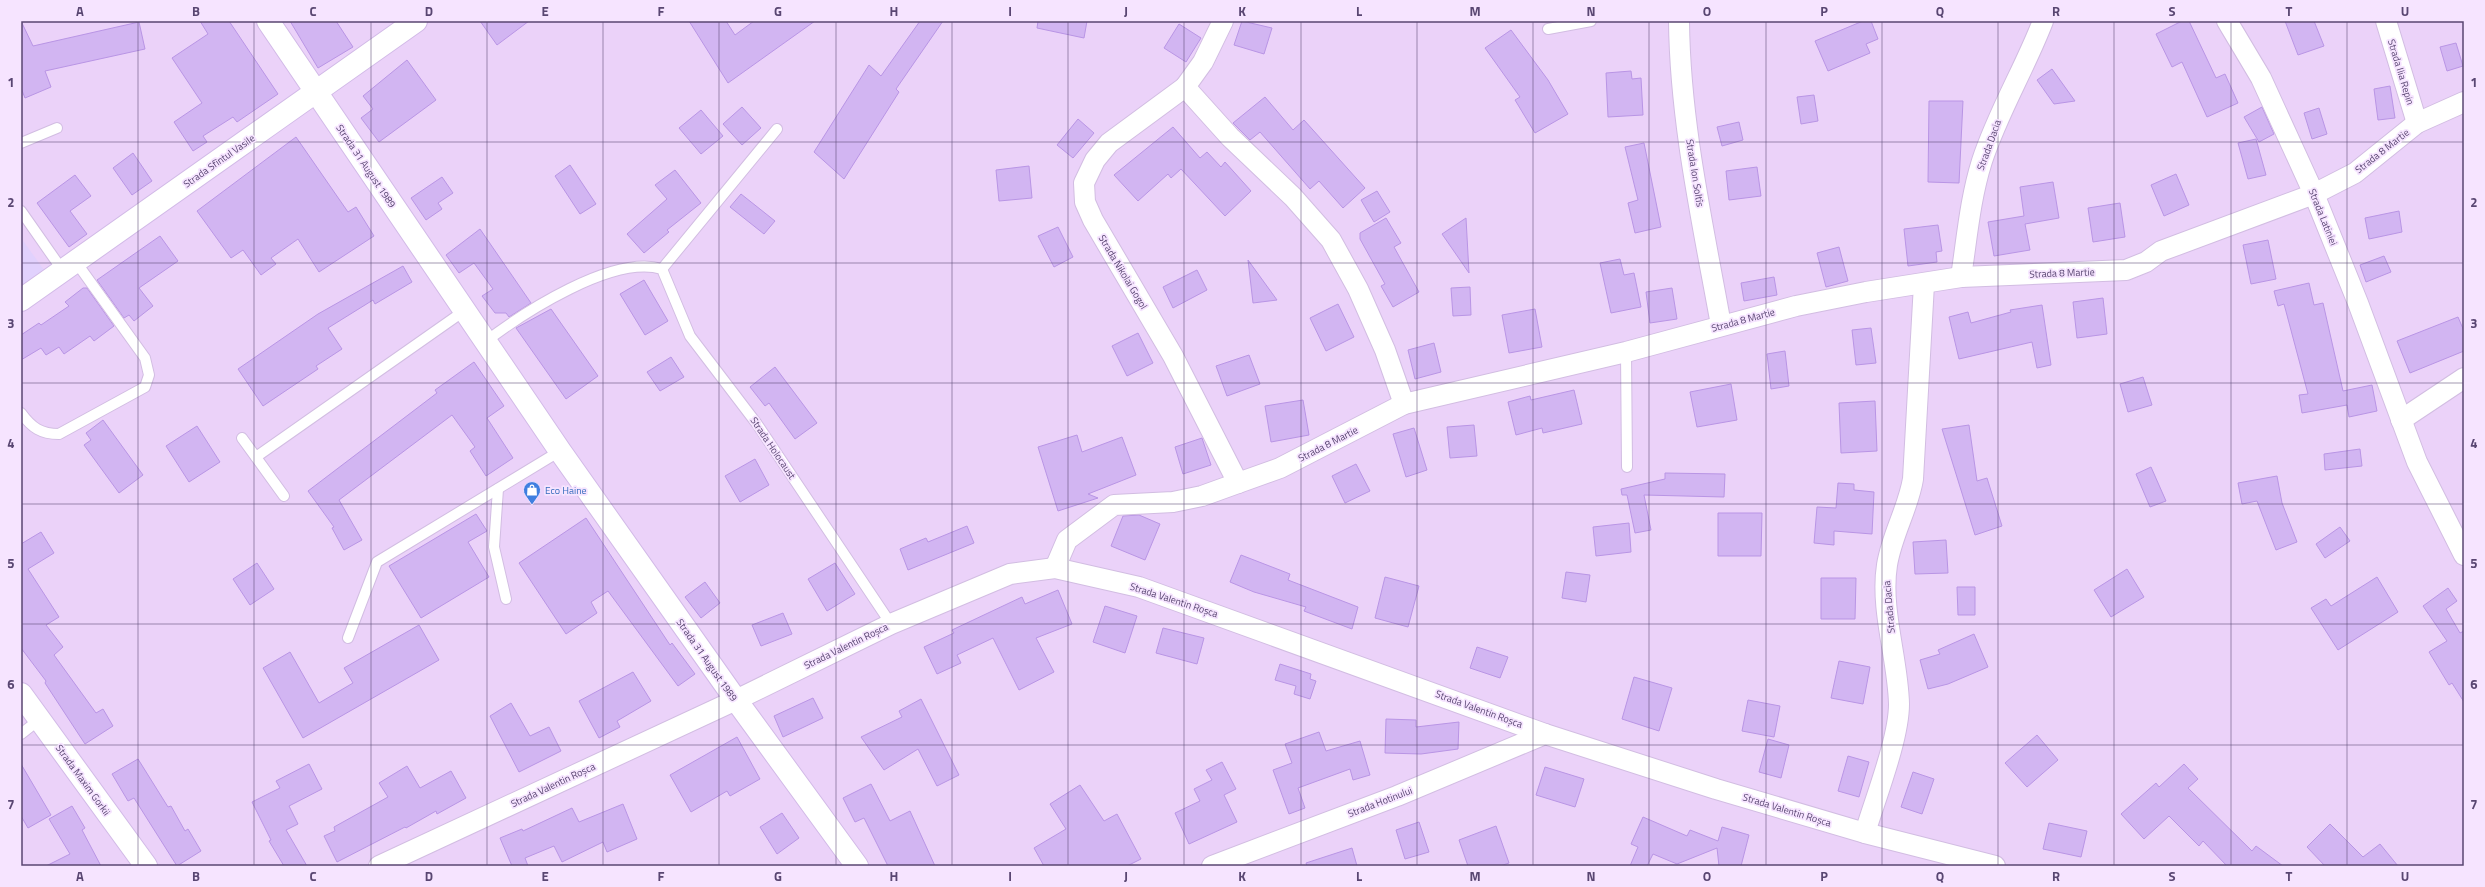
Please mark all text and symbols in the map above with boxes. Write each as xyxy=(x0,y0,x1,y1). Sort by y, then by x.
text: A xyxy=(76,1,84,21)
text: B xyxy=(192,1,200,21)
text: C xyxy=(309,1,317,21)
text: D xyxy=(425,1,433,21)
text: E xyxy=(541,1,549,21)
text: F xyxy=(658,1,665,21)
text: G xyxy=(774,1,782,21)
text: H xyxy=(890,1,898,21)
text: I xyxy=(1008,1,1012,21)
text: J xyxy=(1124,1,1128,21)
text: K xyxy=(1238,1,1246,21)
text: L xyxy=(1356,1,1362,21)
text: M xyxy=(1469,1,1481,21)
text: N xyxy=(1586,1,1596,21)
text: O xyxy=(1703,1,1711,21)
text: P xyxy=(1820,1,1828,21)
text: Q xyxy=(1936,1,1944,21)
text: R xyxy=(2052,1,2060,21)
text: S xyxy=(2168,1,2176,21)
text: T xyxy=(2286,1,2293,21)
text: U xyxy=(2401,1,2409,21)
street label: Strada Ilia Repin xyxy=(2384,37,2418,107)
text: 1 xyxy=(7,72,15,92)
text: 1 xyxy=(2470,72,2478,92)
street label: Strada Dacia xyxy=(1973,118,2005,172)
street label: Strada 31 August 1989 xyxy=(332,121,400,211)
street label: Strada 8 Martie xyxy=(2352,125,2412,177)
street label: Strada Sfîntul Vasile xyxy=(180,131,258,191)
street label: Strada Ion Soltîs xyxy=(1682,138,1708,208)
street label: Strada Latiniei xyxy=(2305,186,2341,248)
text: 2 xyxy=(7,192,15,212)
text: 2 xyxy=(2470,192,2478,212)
street label: Strada Nikolai Gogol xyxy=(1095,232,1151,312)
street label: Strada 8 Martie xyxy=(2029,264,2095,282)
street label: Strada 8 Martie xyxy=(1710,304,1776,336)
text: 3 xyxy=(7,313,15,333)
text: 3 xyxy=(2470,313,2478,333)
street label: Strada Holocaust xyxy=(747,414,800,483)
street label: Strada 8 Martie xyxy=(1296,423,1360,465)
text: 4 xyxy=(7,433,15,453)
text: 4 xyxy=(2470,433,2478,453)
shop icon: Eco Haine xyxy=(522,480,542,505)
place label: Eco Haine xyxy=(545,483,587,498)
text: 5 xyxy=(7,553,15,573)
text: 5 xyxy=(2470,553,2478,573)
street label: Strada Valentin Roșca xyxy=(1128,579,1220,621)
street label: Strada Dacia xyxy=(1879,580,1899,634)
street label: Strada 31 August 1989 xyxy=(673,616,741,705)
street label: Strada Valentin Roșca xyxy=(801,619,891,673)
text: 6 xyxy=(7,674,15,694)
text: 6 xyxy=(2470,674,2478,694)
street label: Strada Valentin Roșca xyxy=(1433,686,1525,732)
street label: Strada Maxim Gorkii xyxy=(52,741,114,819)
street label: Strada Valentin Roșca xyxy=(508,759,598,811)
street label: Strada Hotinului xyxy=(1346,783,1414,821)
street label: Strada Valentin Roșca xyxy=(1741,789,1833,831)
text: 7 xyxy=(7,794,15,814)
text: 7 xyxy=(2470,794,2478,814)
text: A xyxy=(76,866,84,886)
text: B xyxy=(192,866,200,886)
text: C xyxy=(309,866,317,886)
text: D xyxy=(425,866,433,886)
text: E xyxy=(541,866,549,886)
text: F xyxy=(658,866,665,886)
text: G xyxy=(774,866,782,886)
text: H xyxy=(890,866,898,886)
text: I xyxy=(1008,866,1012,886)
text: J xyxy=(1124,866,1128,886)
text: K xyxy=(1238,866,1246,886)
text: L xyxy=(1356,866,1362,886)
text: M xyxy=(1469,866,1481,886)
text: N xyxy=(1586,866,1596,886)
text: O xyxy=(1703,866,1711,886)
text: P xyxy=(1820,866,1828,886)
text: Q xyxy=(1936,866,1944,886)
text: R xyxy=(2052,866,2060,886)
text: S xyxy=(2168,866,2176,886)
text: T xyxy=(2286,866,2293,886)
text: U xyxy=(2401,866,2409,886)

